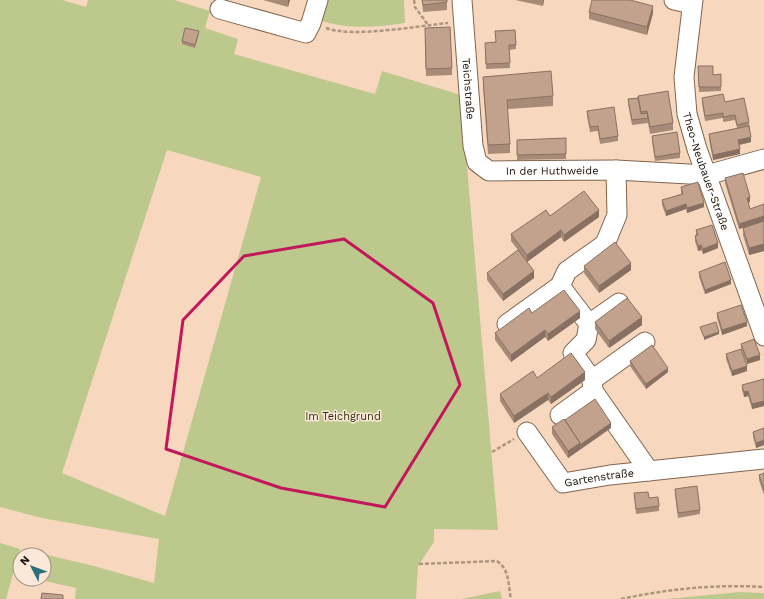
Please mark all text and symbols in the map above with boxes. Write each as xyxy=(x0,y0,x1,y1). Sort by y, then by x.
street label: Teichstraße xyxy=(459,57,477,120)
street label: Theo-Neubauer-Straße xyxy=(680,111,732,232)
street label: In der Huthweide xyxy=(506,164,599,178)
park label: Im Teichgrund xyxy=(305,410,381,423)
street label: Gartenstraße xyxy=(563,467,635,490)
north arrow xyxy=(12,547,52,587)
text: N xyxy=(17,553,32,568)

